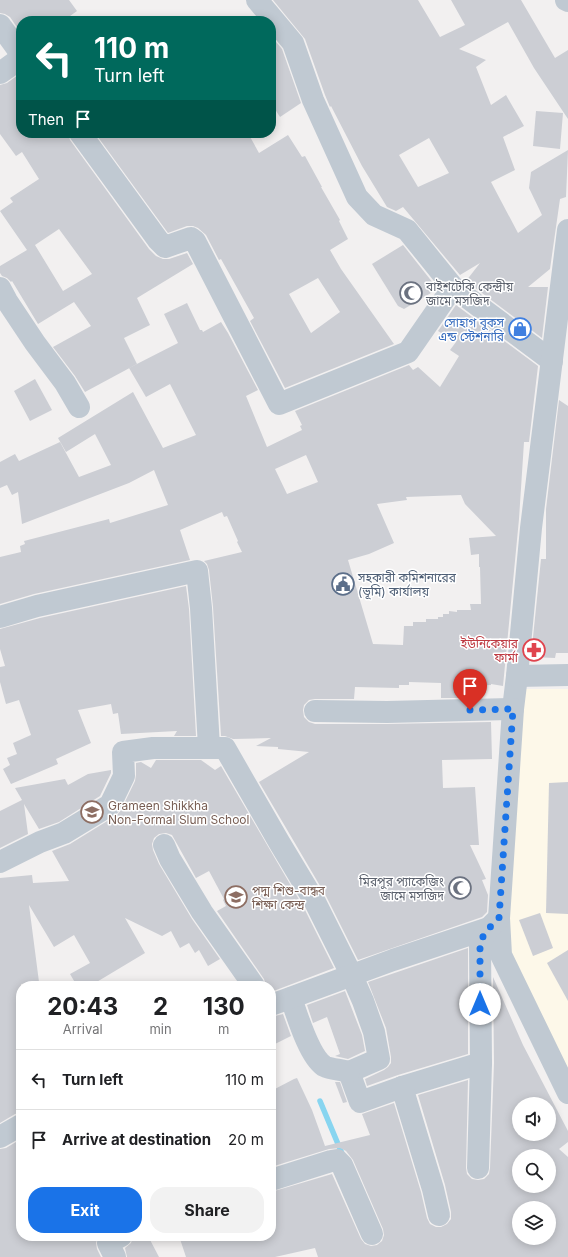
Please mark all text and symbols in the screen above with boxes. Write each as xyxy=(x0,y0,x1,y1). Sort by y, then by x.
text: 110 m xyxy=(94,31,169,65)
icon: left xyxy=(28,32,80,84)
text: Turn left xyxy=(94,65,164,86)
icon: arrive xyxy=(72,108,94,130)
text: Then xyxy=(28,110,64,129)
place label: বাইশটেকি কেন্দ্রীয় জামে মসজিদ xyxy=(425,279,514,308)
mosque icon: বাইশটেকি কেন্দ্রীয় জামে মসজিদ xyxy=(398,280,424,306)
place label: সোহাগ বুকস এন্ড স্টেশনারি xyxy=(438,315,505,344)
shop icon: সোহাগ বুকস এন্ড স্টেশনারি xyxy=(507,316,533,342)
place label: সহকারী কমিশনারের (ভূমি) কার্যালয় xyxy=(357,570,457,600)
public building icon: সহকারী কমিশনারের (ভূমি) কার্যালয় xyxy=(330,571,356,597)
place label: ইউনিকেয়ার ফার্মা xyxy=(460,636,519,665)
pharmacy icon: ইউনিকেয়ার ফার্মা xyxy=(521,637,547,663)
pin xyxy=(453,669,487,710)
icon: arrive xyxy=(459,675,481,697)
place label: Grameen Shikkha Non-Formal Slum School xyxy=(108,798,249,827)
school or university icon: Grameen Shikkha Non-Formal Slum School xyxy=(79,799,105,825)
place label: মিরপুর প্যাকেজিং জামে মসজিদ xyxy=(358,874,445,903)
mosque icon: মিরপুর প্যাকেজিং জামে মসজিদ xyxy=(447,875,473,901)
place label: পদ্ম শিশু-বান্ধব শিক্ষা কেন্দ্র xyxy=(251,883,326,912)
school or university icon: পদ্ম শিশু-বান্ধব শিক্ষা কেন্দ্র xyxy=(223,884,249,910)
position arrow xyxy=(459,983,501,1025)
text: 20:43 xyxy=(47,992,118,1021)
text: 2 xyxy=(153,992,168,1021)
text: 130 xyxy=(203,992,245,1021)
text: Arrival xyxy=(63,1021,103,1037)
text: min xyxy=(149,1021,172,1037)
text: m xyxy=(218,1021,229,1037)
icon: left xyxy=(28,1069,50,1091)
text: Turn left xyxy=(62,1070,123,1089)
text: 110 m xyxy=(225,1070,264,1089)
map controls xyxy=(512,1097,556,1245)
button: sound xyxy=(512,1097,556,1141)
icon: arrive xyxy=(28,1129,50,1151)
text: Arrive at destination xyxy=(62,1130,211,1149)
text: 20 m xyxy=(228,1130,264,1149)
button: search xyxy=(512,1149,556,1193)
button: Exit xyxy=(28,1187,142,1233)
button: Share xyxy=(150,1187,264,1233)
button: layers xyxy=(512,1201,556,1245)

